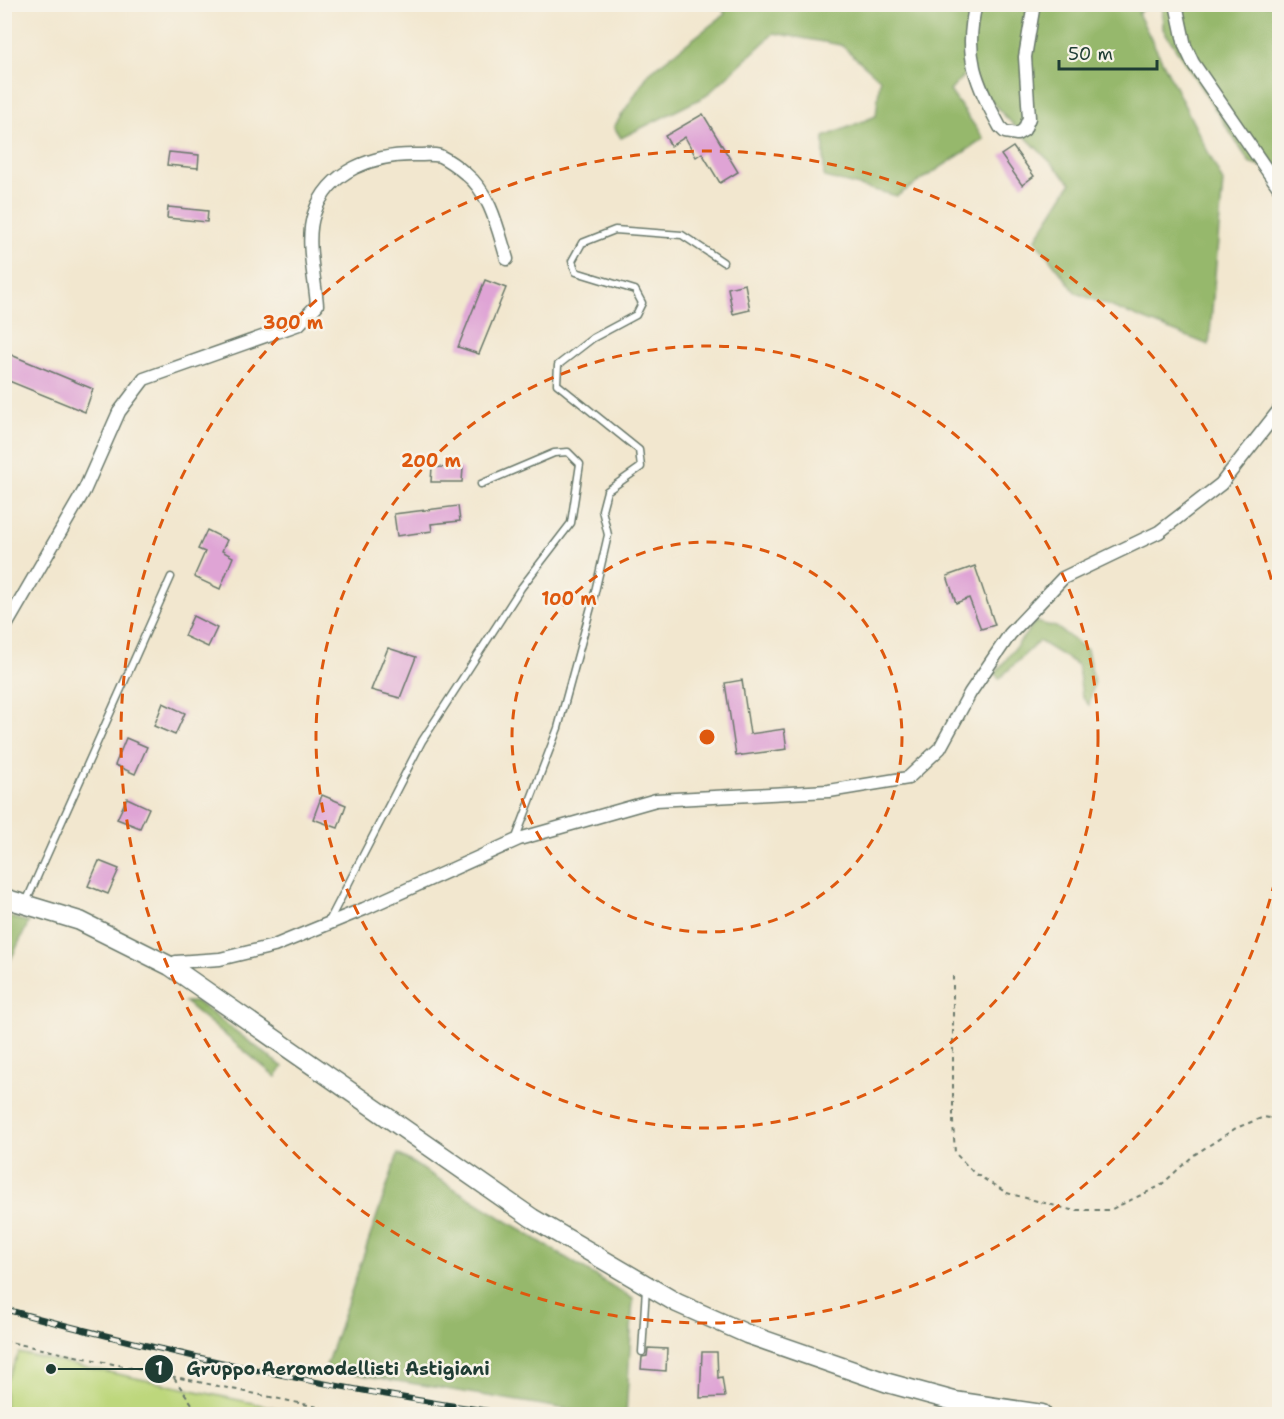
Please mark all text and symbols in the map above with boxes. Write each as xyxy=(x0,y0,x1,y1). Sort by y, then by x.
scale bar xyxy=(1059,33,1156,71)
text: 50 m xyxy=(1068,42,1113,66)
text: 300 m xyxy=(263,311,324,335)
text: 200 m xyxy=(401,449,462,473)
text: 100 m xyxy=(541,587,597,611)
centre of rings xyxy=(697,727,717,747)
callout: Gruppo Aeromodellisti Astigiani xyxy=(144,1351,502,1387)
text: 1 xyxy=(155,1357,163,1381)
text: Gruppo Aeromodellisti Astigiani xyxy=(186,1357,490,1381)

